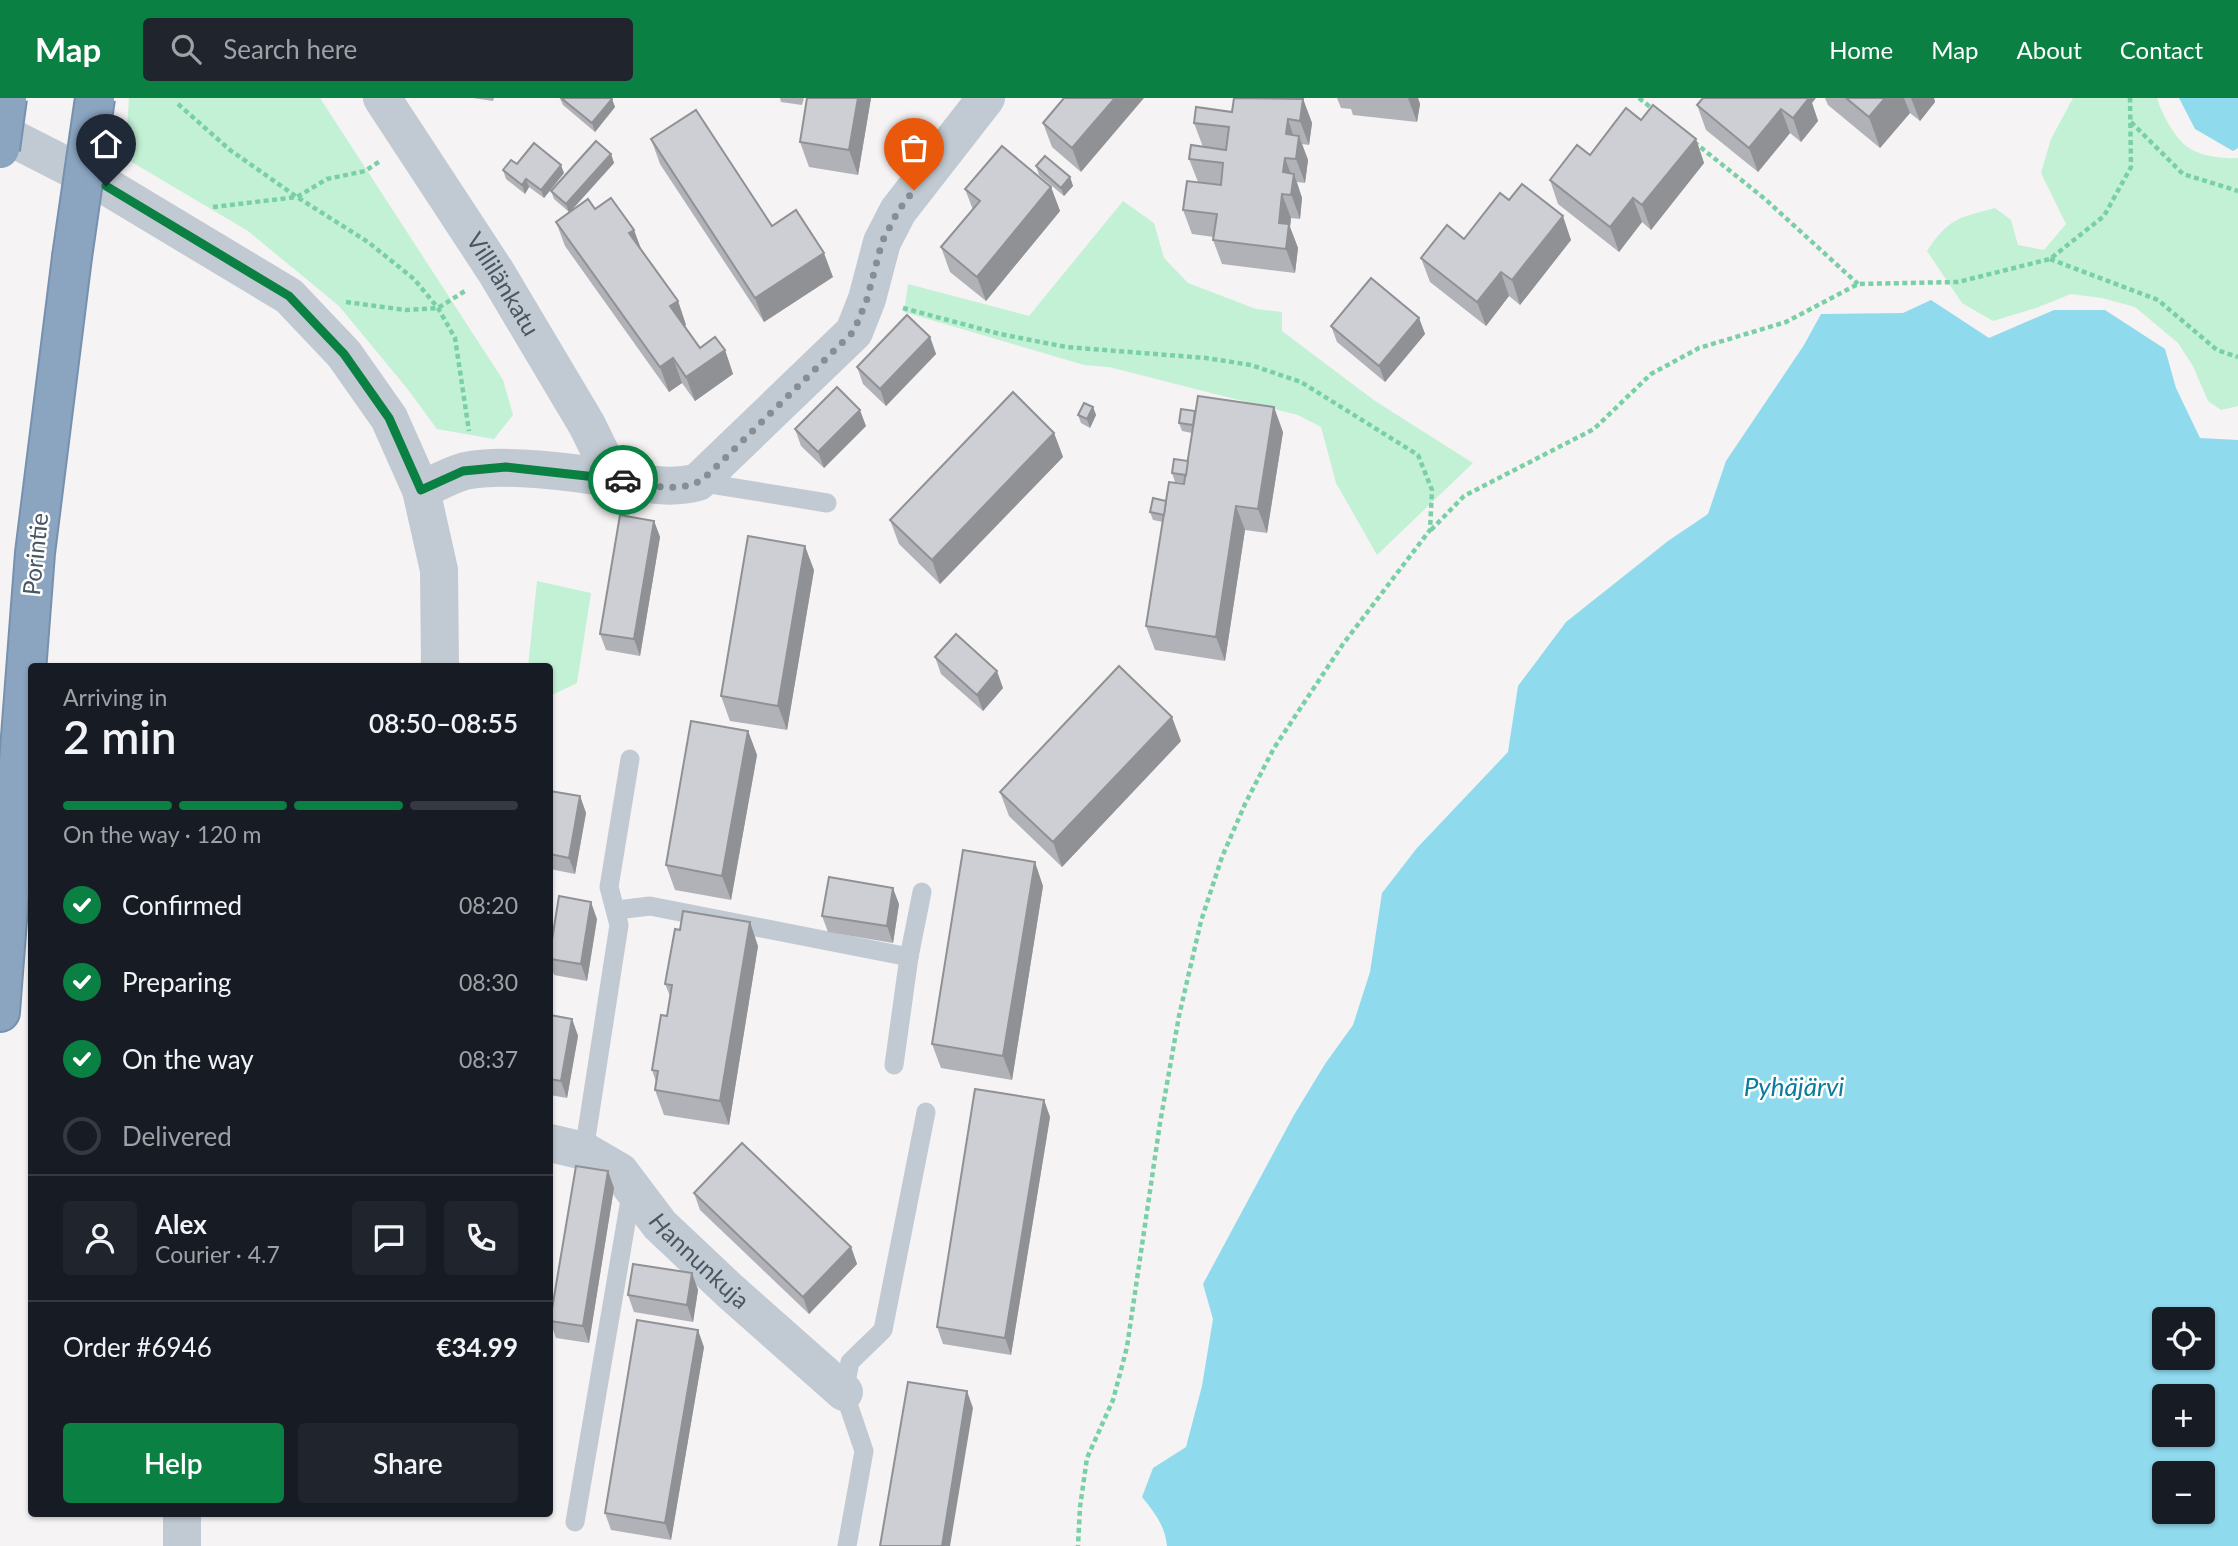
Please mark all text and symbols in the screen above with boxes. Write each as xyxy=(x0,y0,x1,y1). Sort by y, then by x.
search box xyxy=(143,18,633,81)
text: Map xyxy=(35,29,101,69)
icon: search xyxy=(167,30,205,68)
text: Search here xyxy=(223,33,357,65)
text: Home xyxy=(1829,35,1893,64)
text: Map xyxy=(1931,35,1979,64)
text: About xyxy=(2017,35,2082,64)
text: Contact xyxy=(2120,35,2203,64)
pin xyxy=(76,114,136,186)
pin xyxy=(884,118,944,190)
icon: home xyxy=(87,125,125,163)
icon: bag xyxy=(895,129,933,167)
street label: Villilänkatu xyxy=(461,226,547,341)
courier xyxy=(588,445,658,515)
icon: car xyxy=(604,461,642,499)
street label: Porintie xyxy=(16,511,53,596)
text: Arriving in xyxy=(63,683,167,711)
text: 08:50–08:55 xyxy=(369,707,518,739)
text: 2 min xyxy=(63,709,177,764)
text: On the way · 120 m xyxy=(63,820,262,848)
icon: check xyxy=(63,886,101,924)
text: Confirmed xyxy=(122,889,242,921)
text: 08:20 xyxy=(459,891,518,919)
icon: check xyxy=(63,963,101,1001)
text: Preparing xyxy=(122,966,231,998)
text: 08:30 xyxy=(459,968,518,996)
icon: check xyxy=(63,1040,101,1078)
text: On the way xyxy=(122,1043,254,1075)
text: 08:37 xyxy=(459,1045,518,1073)
water label: Pyhäjärvi xyxy=(1744,1070,1844,1102)
text: Delivered xyxy=(122,1120,232,1152)
button: person xyxy=(63,1201,137,1275)
button: chat xyxy=(352,1201,426,1275)
button: phone xyxy=(444,1201,518,1275)
street label: Hannunkuja xyxy=(643,1207,756,1314)
text: Alex xyxy=(155,1208,207,1240)
text: Courier · 4.7 xyxy=(155,1240,280,1268)
map controls xyxy=(2152,1307,2215,1524)
button: locate xyxy=(2152,1307,2215,1370)
text: Order #6946 xyxy=(63,1331,212,1363)
text: €34.99 xyxy=(436,1331,518,1363)
button: + xyxy=(2152,1384,2215,1447)
button: Help xyxy=(63,1423,284,1503)
button: Share xyxy=(298,1423,518,1503)
button: − xyxy=(2152,1461,2215,1524)

